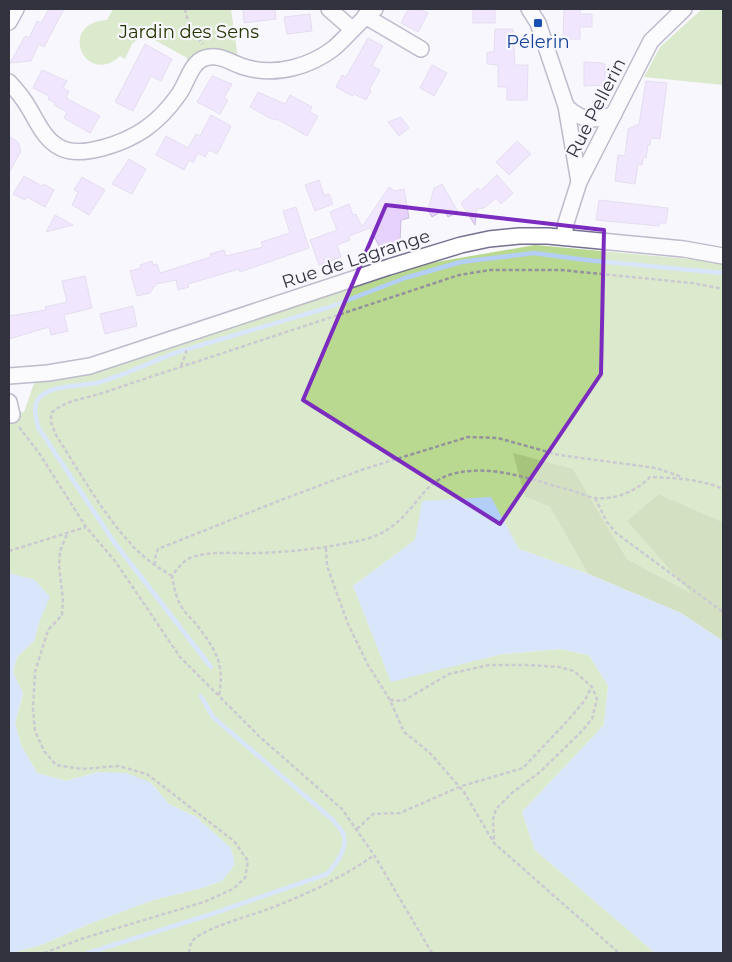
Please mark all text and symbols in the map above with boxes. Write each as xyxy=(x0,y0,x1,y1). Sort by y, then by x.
marker: Pélerin xyxy=(532,17,544,29)
park label: Jardin des Sens xyxy=(118,21,259,43)
place label: Pélerin xyxy=(506,31,570,53)
street label: Rue Pellerin xyxy=(561,54,631,162)
street label: Rue de Lagrange xyxy=(279,225,433,293)

